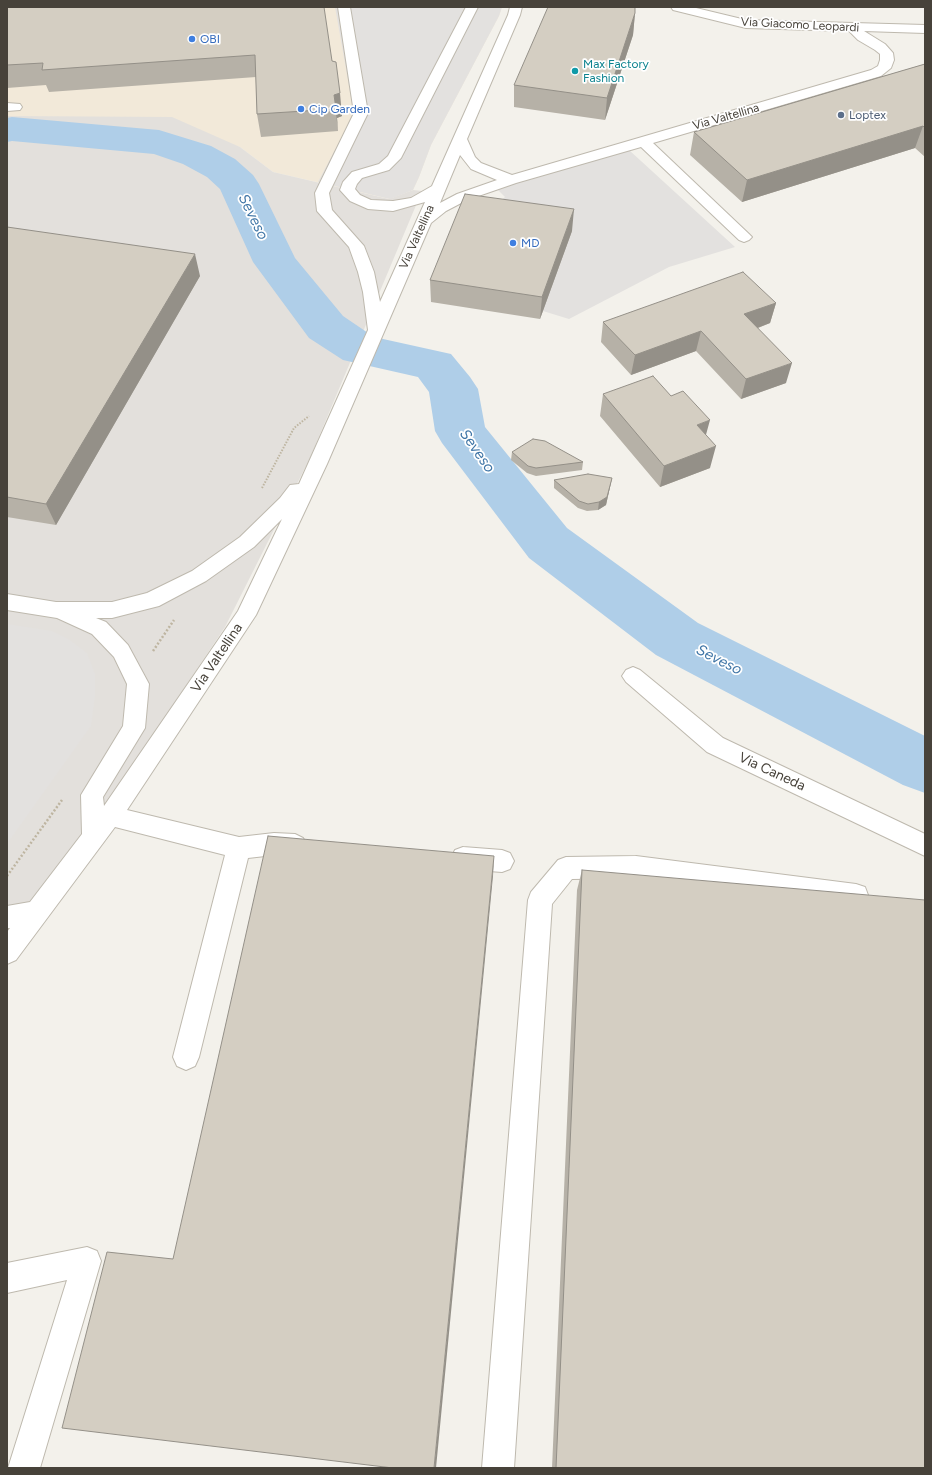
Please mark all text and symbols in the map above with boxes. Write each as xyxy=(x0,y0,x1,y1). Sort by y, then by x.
street label: Via Giacomo Leopardi xyxy=(740,15,860,35)
place label: OBI xyxy=(200,32,220,46)
marker: OBI xyxy=(187,34,197,44)
place label: Max Factory Fashion xyxy=(583,57,649,85)
marker: Max Factory Fashion xyxy=(570,66,580,76)
street label: Via Valtellina xyxy=(691,101,761,133)
place label: Cip Garden xyxy=(309,102,370,116)
marker: Cip Garden xyxy=(296,104,306,114)
place label: Loptex xyxy=(849,108,886,122)
marker: Loptex xyxy=(836,110,846,120)
water label: Seveso xyxy=(234,191,272,243)
street label: Via Valtellina xyxy=(396,203,438,271)
place label: MD xyxy=(521,236,539,250)
marker: MD xyxy=(508,238,518,248)
water label: Seveso xyxy=(456,426,498,476)
street label: Via Valtellina xyxy=(188,620,246,696)
water label: Seveso xyxy=(693,641,745,679)
street label: Via Caneda xyxy=(736,749,808,795)

